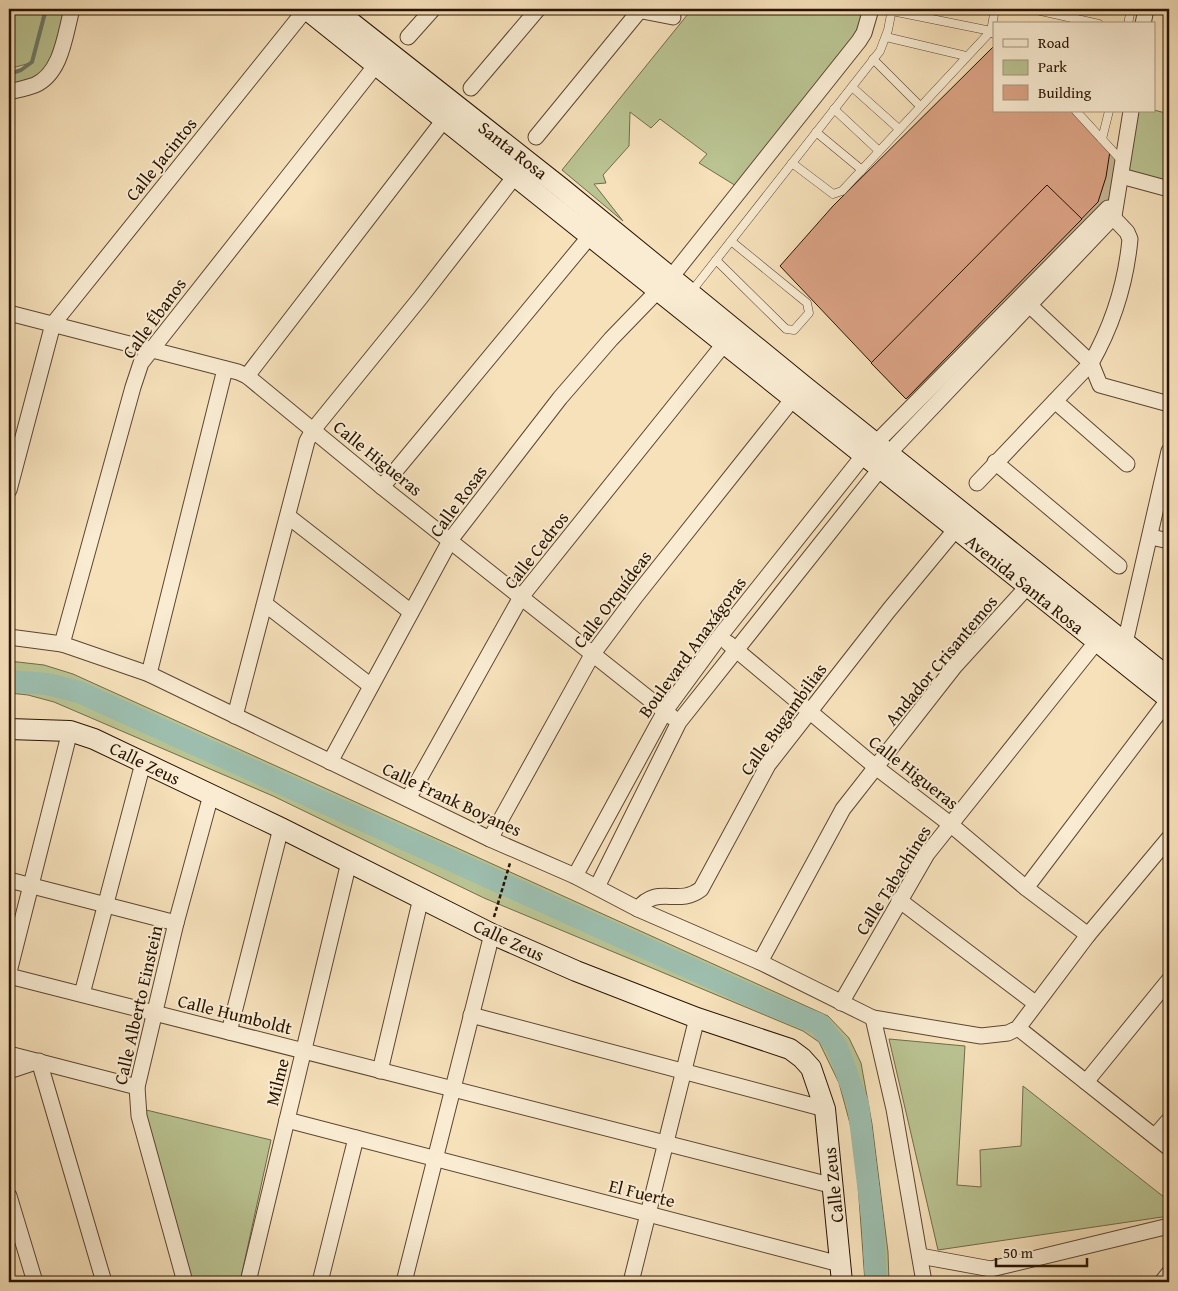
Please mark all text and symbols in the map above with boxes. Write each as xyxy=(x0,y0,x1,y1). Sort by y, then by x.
legend xyxy=(993,22,1156,112)
text: Road xyxy=(1038,32,1069,53)
text: Park xyxy=(1038,56,1067,77)
text: Building xyxy=(1038,82,1092,103)
street label: Calle Jacintos xyxy=(119,111,203,207)
street label: Santa Rosa xyxy=(473,114,554,186)
street label: Calle Ébanos xyxy=(115,272,193,364)
street label: Calle Higueras xyxy=(328,414,428,502)
street label: Calle Rosas xyxy=(423,459,493,543)
street label: Calle Cedros xyxy=(497,505,575,595)
street label: Avenida Santa Rosa xyxy=(960,528,1090,641)
street label: Calle Orquídeas xyxy=(566,544,658,654)
street label: Boulevard Anaxágoras xyxy=(631,571,753,723)
street label: Andador Crisantemos xyxy=(878,589,1004,731)
street label: Calle Bugambilias xyxy=(733,657,833,781)
street label: Calle Higueras xyxy=(863,728,965,816)
street label: Calle Zeus xyxy=(105,734,185,792)
street label: Calle Frank Boyanes xyxy=(378,755,526,843)
street label: Calle Tabachines xyxy=(848,820,938,940)
street label: Calle Zeus xyxy=(469,912,549,968)
street label: Calle Alberto Einstein xyxy=(107,923,169,1087)
street label: Calle Humboldt xyxy=(175,987,296,1041)
street label: Milme xyxy=(258,1055,296,1109)
street label: Calle Zeus xyxy=(816,1146,850,1224)
street label: El Fuerte xyxy=(606,1172,678,1214)
scale bar xyxy=(996,1236,1087,1268)
text: 50 m xyxy=(1003,1242,1034,1263)

